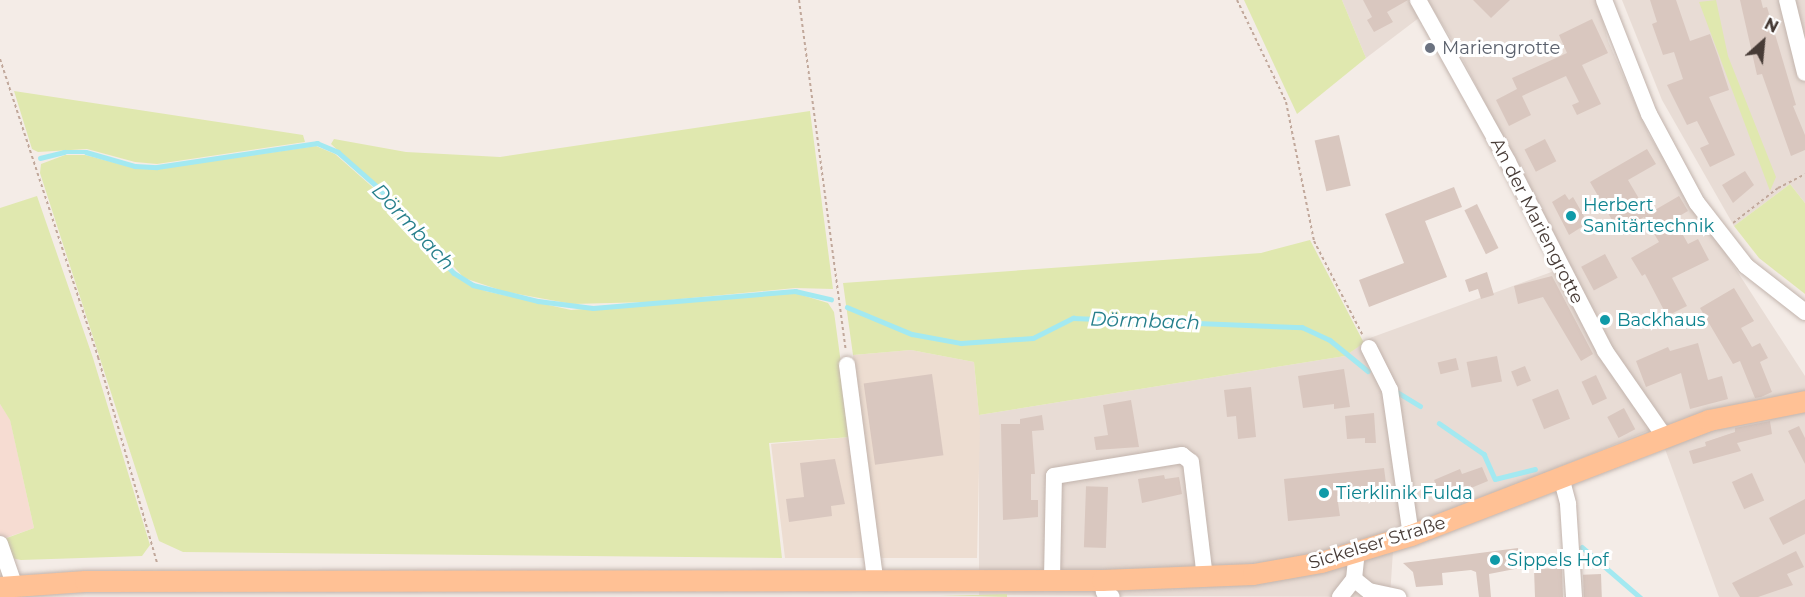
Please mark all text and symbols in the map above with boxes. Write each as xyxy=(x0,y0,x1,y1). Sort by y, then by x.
north arrow xyxy=(1733,12,1793,72)
text: N xyxy=(1761,14,1781,37)
place label: Mariengrotte xyxy=(1442,37,1560,59)
marker: Mariengrotte xyxy=(1423,41,1437,55)
street label: An der Mariengrotte xyxy=(1486,135,1588,307)
water label: Dörmbach xyxy=(367,179,459,275)
place label: Herbert Sanitärtechnik xyxy=(1583,195,1714,238)
marker: Herbert Sanitärtechnik xyxy=(1564,209,1578,223)
water label: Dörmbach xyxy=(1090,307,1200,335)
place label: Backhaus xyxy=(1617,309,1706,331)
marker: Backhaus xyxy=(1598,313,1612,327)
place label: Tierklinik Fulda xyxy=(1336,482,1473,504)
marker: Tierklinik Fulda xyxy=(1317,486,1331,500)
street label: Sickelser Straße xyxy=(1306,512,1448,574)
place label: Sippels Hof xyxy=(1507,549,1609,571)
marker: Sippels Hof xyxy=(1488,553,1502,567)

